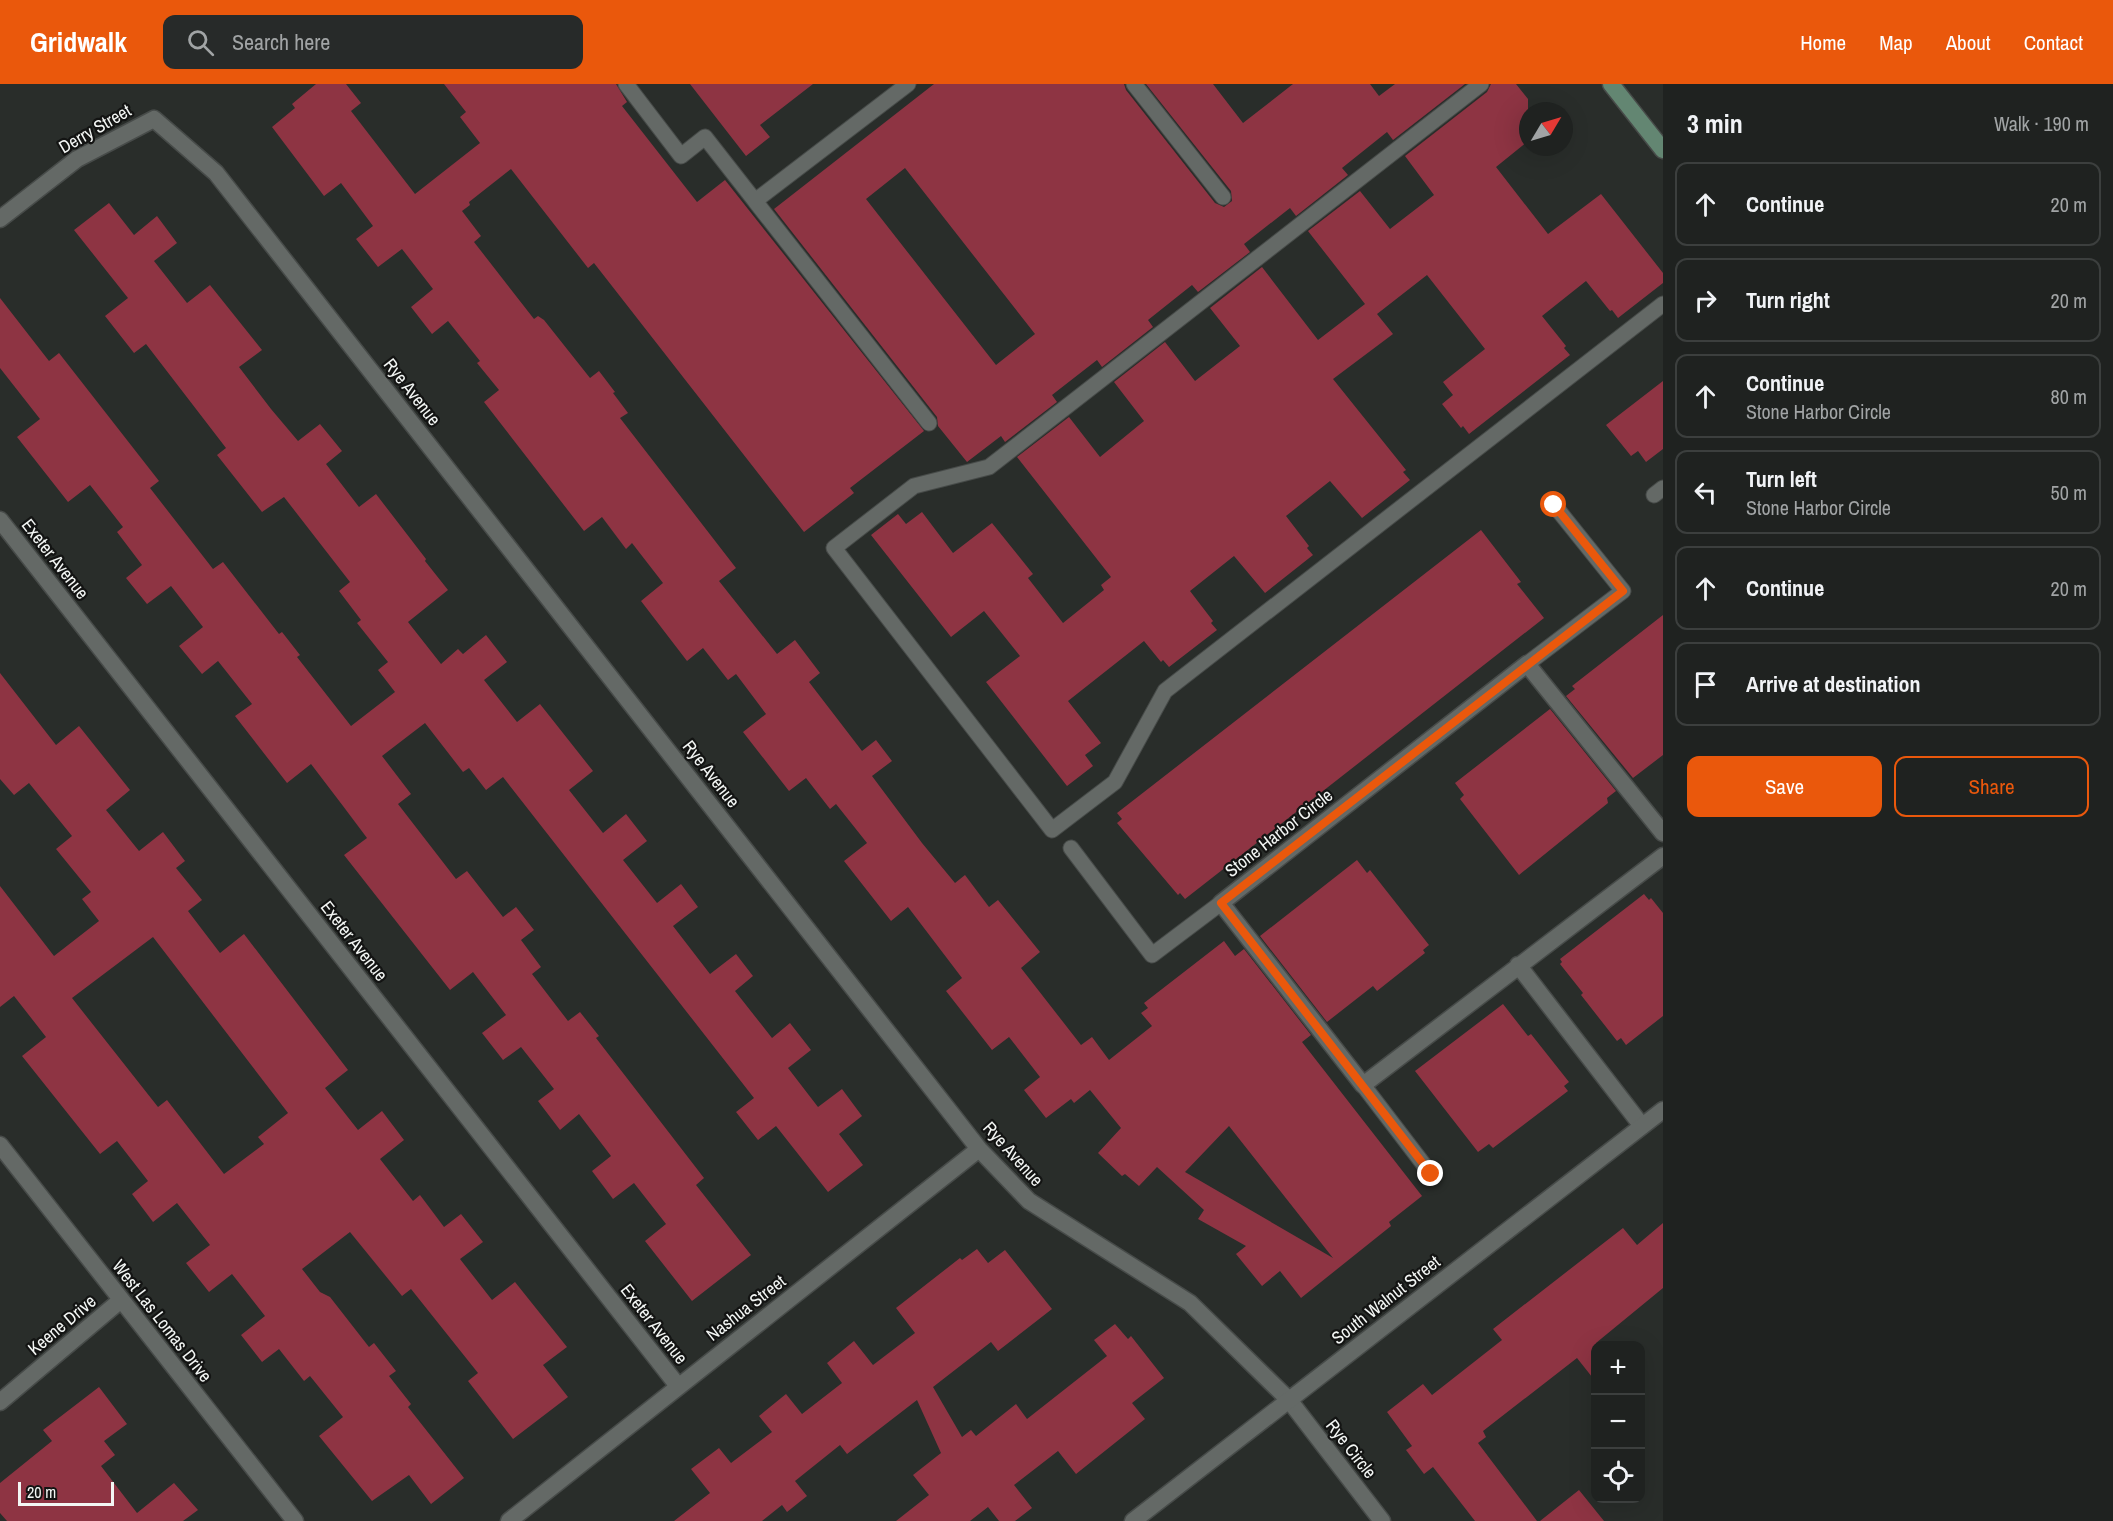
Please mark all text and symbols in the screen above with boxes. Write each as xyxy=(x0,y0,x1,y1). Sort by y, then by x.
search box xyxy=(163,15,583,69)
text: Gridwalk xyxy=(30,23,127,61)
icon: search xyxy=(184,26,217,59)
text: Search here xyxy=(232,27,330,57)
text: Home xyxy=(1800,28,1846,57)
text: Map xyxy=(1879,28,1913,57)
text: About xyxy=(1946,28,1991,57)
text: Contact xyxy=(2024,28,2083,57)
street label: Derry Street xyxy=(54,98,135,159)
north arrow xyxy=(1519,102,1573,156)
text: 3 min xyxy=(1687,106,1743,141)
text: Walk · 190 m xyxy=(1994,110,2089,137)
icon: ahead xyxy=(1689,188,1722,221)
text: Continue xyxy=(1746,189,1824,219)
text: 20 m xyxy=(2051,191,2087,218)
icon: right xyxy=(1689,284,1722,317)
text: Turn right xyxy=(1746,285,1830,315)
text: 20 m xyxy=(2051,287,2087,314)
street label: Rye Avenue xyxy=(378,353,447,431)
text: Continue xyxy=(1746,368,1824,398)
icon: ahead xyxy=(1689,380,1722,413)
text: 80 m xyxy=(2051,383,2087,410)
text: Stone Harbor Circle xyxy=(1746,398,1891,425)
text: Turn left xyxy=(1746,464,1817,494)
icon: left xyxy=(1689,476,1722,509)
text: 50 m xyxy=(2051,479,2087,506)
route start xyxy=(1540,491,1566,517)
text: Stone Harbor Circle xyxy=(1746,494,1891,521)
street label: Exeter Avenue xyxy=(16,513,95,604)
icon: ahead xyxy=(1689,572,1722,605)
text: Continue xyxy=(1746,573,1824,603)
text: 20 m xyxy=(2051,575,2087,602)
icon: arrive xyxy=(1689,668,1722,701)
text: Arrive at destination xyxy=(1746,669,1920,699)
street label: Rye Avenue xyxy=(677,735,746,813)
button: Save xyxy=(1687,756,1882,817)
button: Share xyxy=(1894,756,2089,817)
street label: Stone Harbor Circle xyxy=(1220,783,1338,883)
street label: Exeter Avenue xyxy=(315,895,394,986)
street label: Rye Avenue xyxy=(978,1116,1049,1192)
route end xyxy=(1417,1160,1443,1186)
street label: South Walnut Street xyxy=(1326,1249,1445,1350)
street label: West Las Lomas Drive xyxy=(107,1254,218,1387)
street label: Nashua Street xyxy=(701,1269,791,1347)
street label: Exeter Avenue xyxy=(615,1278,694,1369)
street label: Keene Drive xyxy=(22,1289,101,1361)
map controls xyxy=(1591,1341,1645,1503)
button: + xyxy=(1591,1341,1645,1395)
button: − xyxy=(1591,1395,1645,1449)
street label: Rye Circle xyxy=(1320,1414,1382,1484)
button: locate xyxy=(1591,1449,1645,1503)
scale bar xyxy=(18,1479,114,1506)
text: 20 m xyxy=(27,1481,56,1503)

